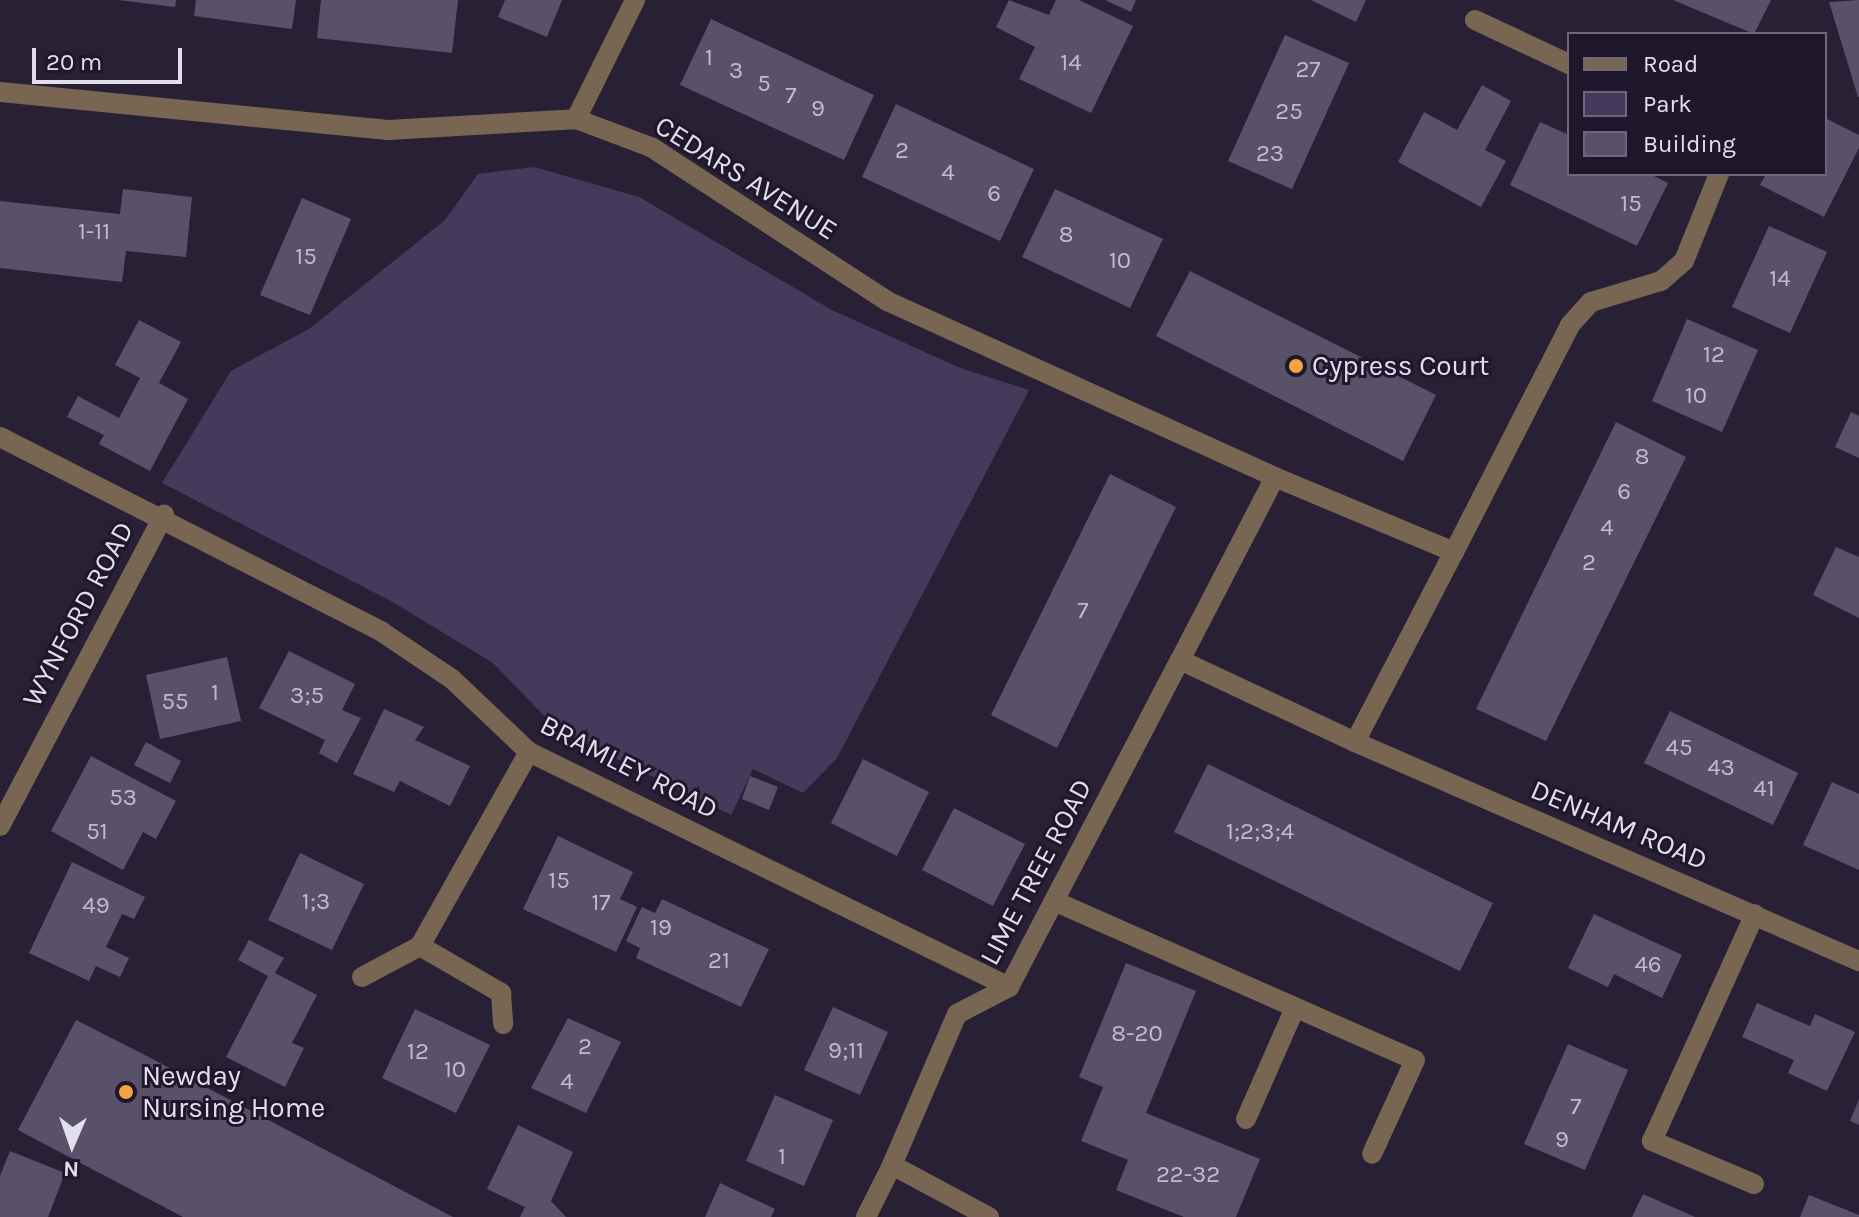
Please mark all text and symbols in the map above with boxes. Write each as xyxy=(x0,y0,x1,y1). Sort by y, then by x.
scale bar xyxy=(36,32,186,82)
legend xyxy=(1567,32,1827,176)
house number: 1 xyxy=(705,44,713,72)
text: 20 m xyxy=(46,48,102,76)
house number: 14 xyxy=(1060,49,1082,77)
text: Road xyxy=(1643,50,1698,78)
house number: 27 xyxy=(1295,56,1321,84)
house number: 3 xyxy=(729,57,743,85)
house number: 5 xyxy=(757,70,771,98)
house number: 7 xyxy=(785,82,797,110)
text: Park xyxy=(1643,90,1692,118)
house number: 9 xyxy=(811,95,825,123)
house number: 25 xyxy=(1275,98,1303,126)
street label: CEDARS AVENUE xyxy=(649,109,843,247)
text: Building xyxy=(1643,130,1736,158)
house number: 2 xyxy=(895,137,909,165)
house number: 23 xyxy=(1256,140,1284,168)
house number: 4 xyxy=(941,159,955,187)
house number: 6 xyxy=(987,180,1001,208)
house number: 15 xyxy=(1620,190,1642,218)
house number: 1-11 xyxy=(78,218,110,246)
house number: 8 xyxy=(1059,221,1073,249)
house number: 15 xyxy=(295,243,317,271)
house number: 10 xyxy=(1109,247,1131,275)
house number: 14 xyxy=(1769,265,1791,293)
house number: 12 xyxy=(1703,341,1725,369)
place label: Cypress Court xyxy=(1312,349,1489,383)
marker: Cypress Court xyxy=(1287,357,1305,375)
house number: 10 xyxy=(1685,382,1707,410)
house number: 8 xyxy=(1635,443,1649,471)
house number: 6 xyxy=(1617,478,1631,506)
house number: 4 xyxy=(1600,514,1614,542)
street label: WYNFORD ROAD xyxy=(15,516,141,712)
house number: 2 xyxy=(1582,549,1596,577)
house number: 7 xyxy=(1077,597,1089,625)
house number: 1 xyxy=(211,679,219,707)
house number: 3;5 xyxy=(290,682,324,710)
house number: 55 xyxy=(161,688,189,716)
street label: BRAMLEY ROAD xyxy=(535,708,723,826)
house number: 45 xyxy=(1666,734,1692,762)
house number: 43 xyxy=(1707,754,1735,782)
street label: LIME TREE ROAD xyxy=(973,773,1099,971)
street label: DENHAM ROAD xyxy=(1526,773,1712,877)
house number: 41 xyxy=(1753,775,1775,803)
house number: 53 xyxy=(109,784,137,812)
house number: 51 xyxy=(86,818,108,846)
house number: 1;2;3;4 xyxy=(1226,818,1294,846)
house number: 15 xyxy=(548,867,570,895)
house number: 1;3 xyxy=(302,888,330,916)
house number: 17 xyxy=(591,889,611,917)
house number: 49 xyxy=(82,892,110,920)
house number: 19 xyxy=(650,914,672,942)
house number: 21 xyxy=(708,947,730,975)
house number: 46 xyxy=(1634,951,1662,979)
house number: 8-20 xyxy=(1111,1020,1163,1048)
house number: 2 xyxy=(578,1033,592,1061)
house number: 9;11 xyxy=(828,1037,864,1065)
house number: 12 xyxy=(407,1038,429,1066)
house number: 10 xyxy=(444,1056,466,1084)
place label: Newday Nursing Home xyxy=(142,1059,325,1125)
house number: 4 xyxy=(560,1068,574,1096)
marker: Newday Nursing Home xyxy=(117,1083,135,1101)
house number: 7 xyxy=(1570,1093,1582,1121)
north arrow xyxy=(32,1105,112,1185)
house number: 9 xyxy=(1555,1126,1569,1154)
house number: 1 xyxy=(778,1143,786,1171)
text: N xyxy=(63,1156,80,1182)
house number: 22-32 xyxy=(1156,1161,1220,1189)

